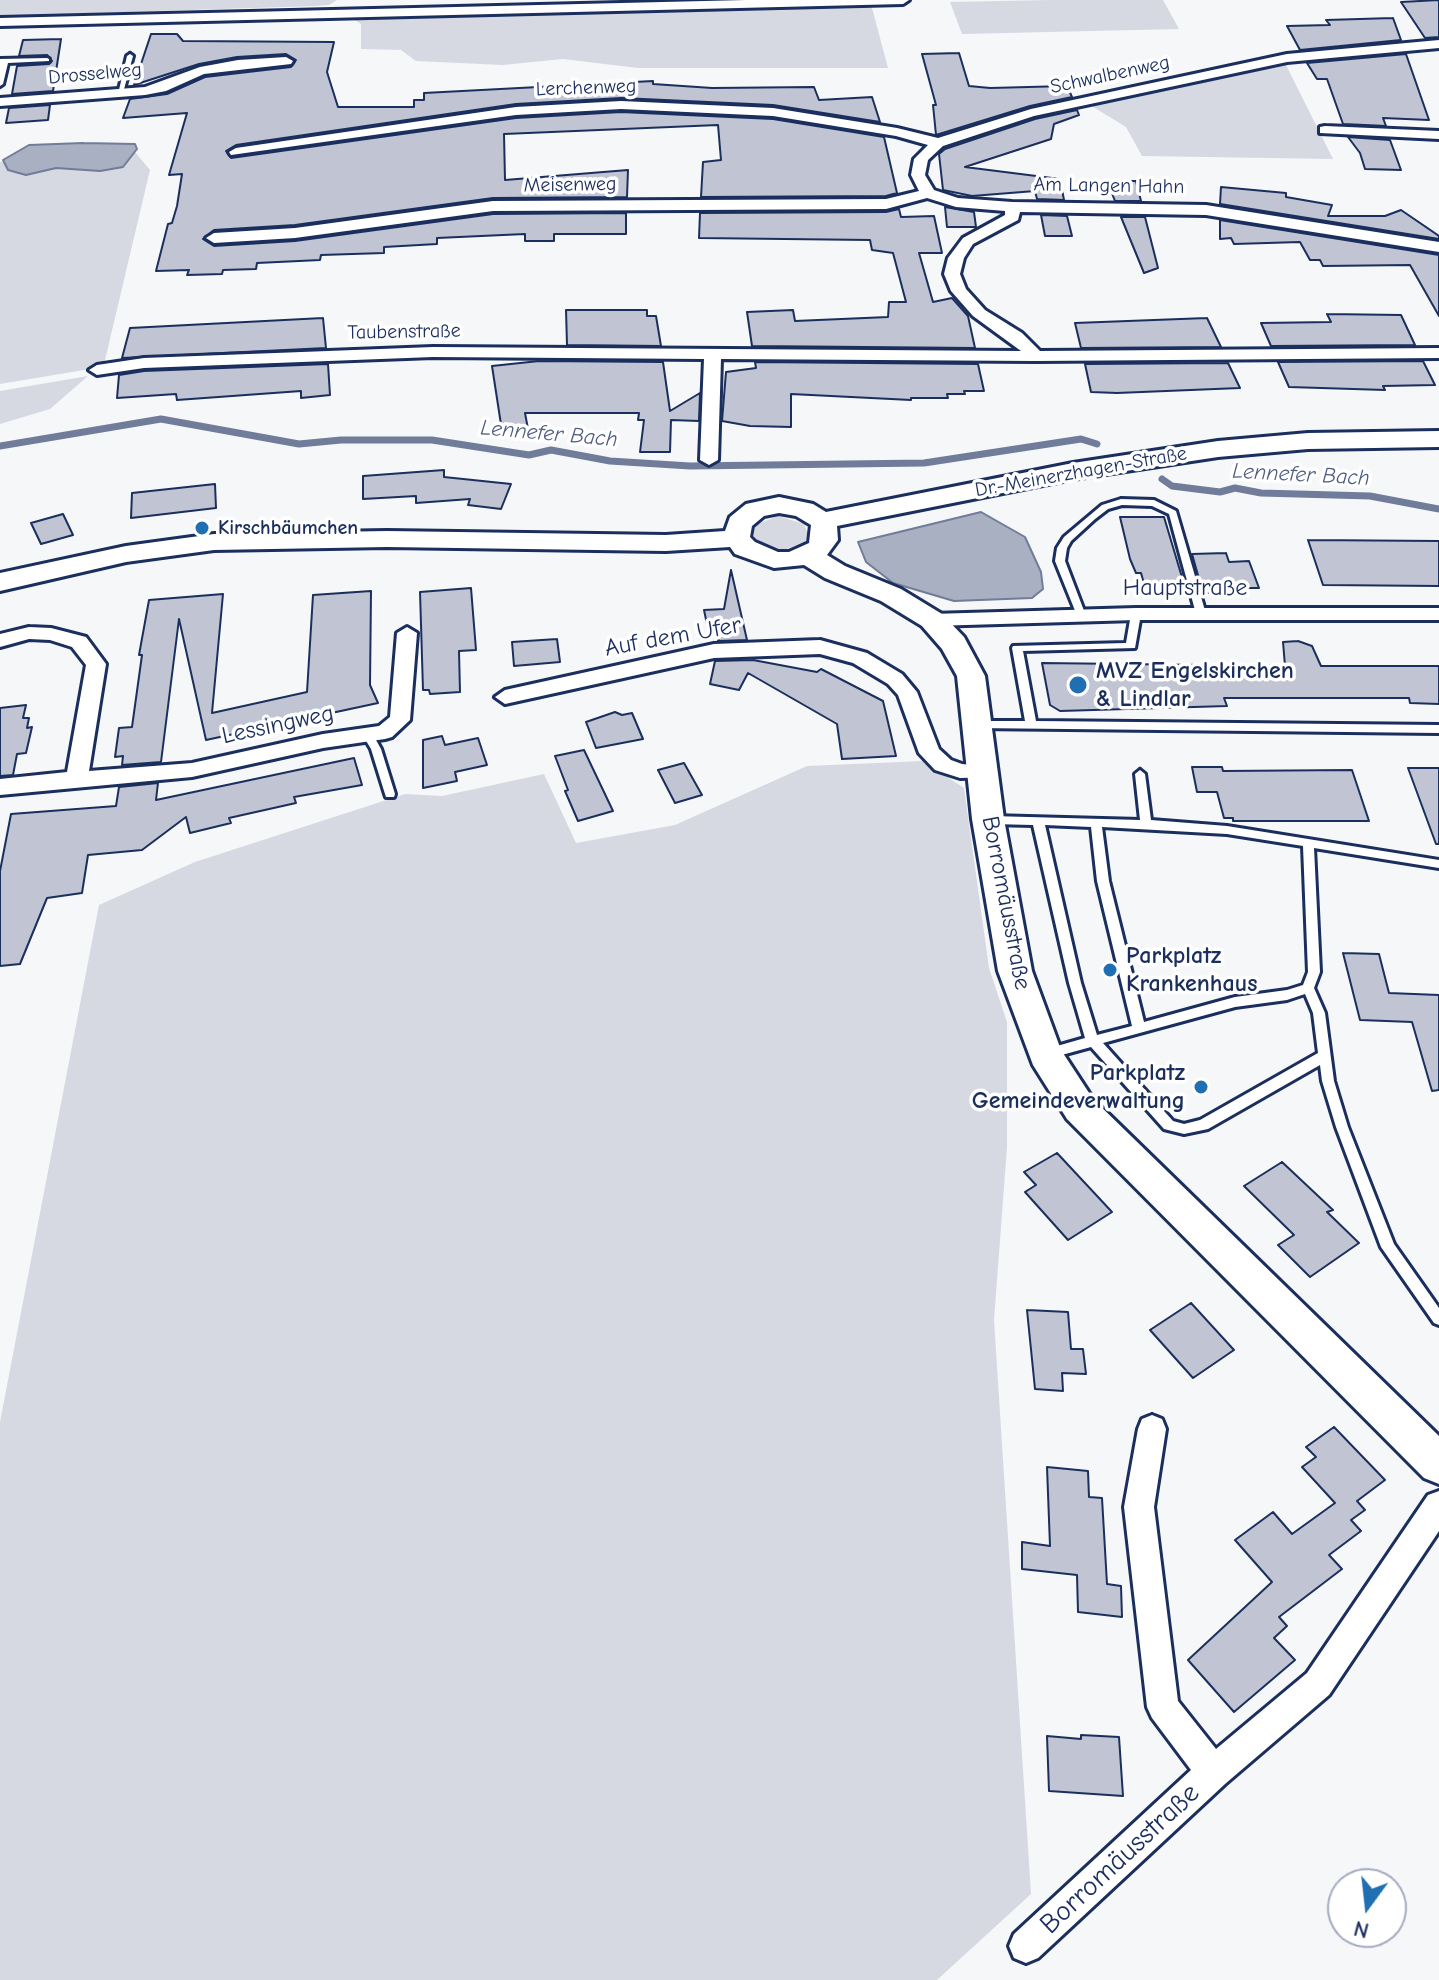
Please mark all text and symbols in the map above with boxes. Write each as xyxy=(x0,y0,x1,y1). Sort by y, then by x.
street label: Schwalbenweg xyxy=(1048,51,1172,99)
street label: Drosselweg xyxy=(47,58,143,90)
street label: Lerchenweg xyxy=(535,74,637,102)
street label: Meisenweg xyxy=(523,172,617,198)
street label: Am Langen Hahn xyxy=(1033,173,1185,199)
street label: Taubenstraße xyxy=(347,319,461,345)
water label: Lennefer Bach xyxy=(479,415,619,453)
street label: Dr.-Meinerzhagen-Straße xyxy=(973,442,1189,502)
water label: Lennefer Bach xyxy=(1232,458,1370,492)
place label: Kirschbäumchen xyxy=(218,516,358,540)
marker: Kirschbäumchen xyxy=(193,519,211,537)
street label: Hauptstraße xyxy=(1123,574,1247,602)
street label: Auf dem Ufer xyxy=(603,611,743,663)
place label: MVZ Engelskirchen & Lindlar xyxy=(1096,657,1294,713)
marker: MVZ Engelskirchen & Lindlar xyxy=(1067,674,1089,696)
street label: Lessingweg xyxy=(219,699,337,751)
street label: Borromäusstraße xyxy=(975,814,1037,992)
place label: Parkplatz Krankenhaus xyxy=(1126,942,1257,998)
marker: Parkplatz Krankenhaus xyxy=(1101,961,1119,979)
place label: Parkplatz Gemeindeverwaltung xyxy=(972,1059,1185,1115)
marker: Parkplatz Gemeindeverwaltung xyxy=(1192,1078,1210,1096)
street label: Borromäusstraße xyxy=(1033,1777,1207,1941)
north arrow xyxy=(1327,1868,1407,1948)
text: N xyxy=(1351,1915,1372,1944)

